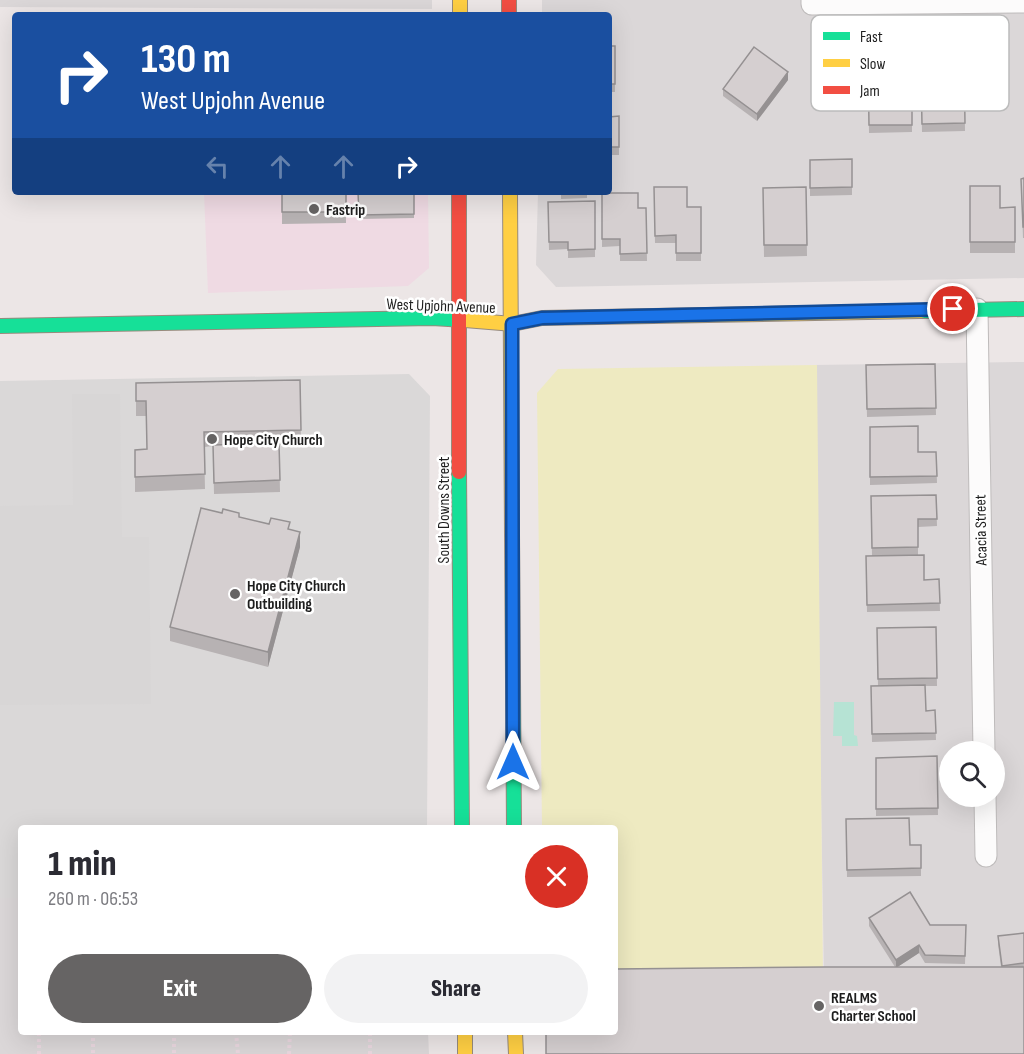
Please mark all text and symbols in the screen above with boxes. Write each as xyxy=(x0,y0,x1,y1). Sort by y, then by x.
legend xyxy=(811,15,1009,111)
text: Fast xyxy=(860,28,883,47)
text: 130 m xyxy=(141,34,231,85)
icon: right xyxy=(42,36,120,114)
text: Slow xyxy=(860,55,885,74)
text: Jam xyxy=(859,82,880,101)
text: West Upjohn Avenue xyxy=(141,85,325,117)
icon: left xyxy=(201,150,234,183)
icon: ahead xyxy=(264,150,297,183)
icon: ahead xyxy=(327,150,360,183)
icon: right xyxy=(390,150,423,183)
place label: Fastrip xyxy=(326,201,365,220)
marker: Fastrip xyxy=(307,202,321,216)
pin xyxy=(927,283,978,334)
icon: arrive xyxy=(936,292,969,325)
street label: West Upjohn Avenue xyxy=(386,295,496,318)
place label: Hope City Church xyxy=(224,431,323,450)
marker: Hope City Church xyxy=(205,432,219,446)
street label: South Downs Street xyxy=(435,457,454,563)
street label: Acacia Street xyxy=(971,494,992,567)
place label: Hope City Church Outbuilding xyxy=(247,577,346,614)
marker: Hope City Church Outbuilding xyxy=(228,587,242,601)
position arrow xyxy=(481,730,545,794)
map controls xyxy=(939,741,1005,807)
button: search xyxy=(939,741,1005,807)
text: 1 min xyxy=(48,843,116,886)
button: close xyxy=(525,845,588,908)
text: 260 m · 06:53 xyxy=(48,887,138,911)
button: Exit xyxy=(48,954,312,1023)
button: Share xyxy=(324,954,588,1023)
place label: REALMS Charter School xyxy=(831,989,916,1026)
marker: REALMS Charter School xyxy=(812,999,826,1013)

